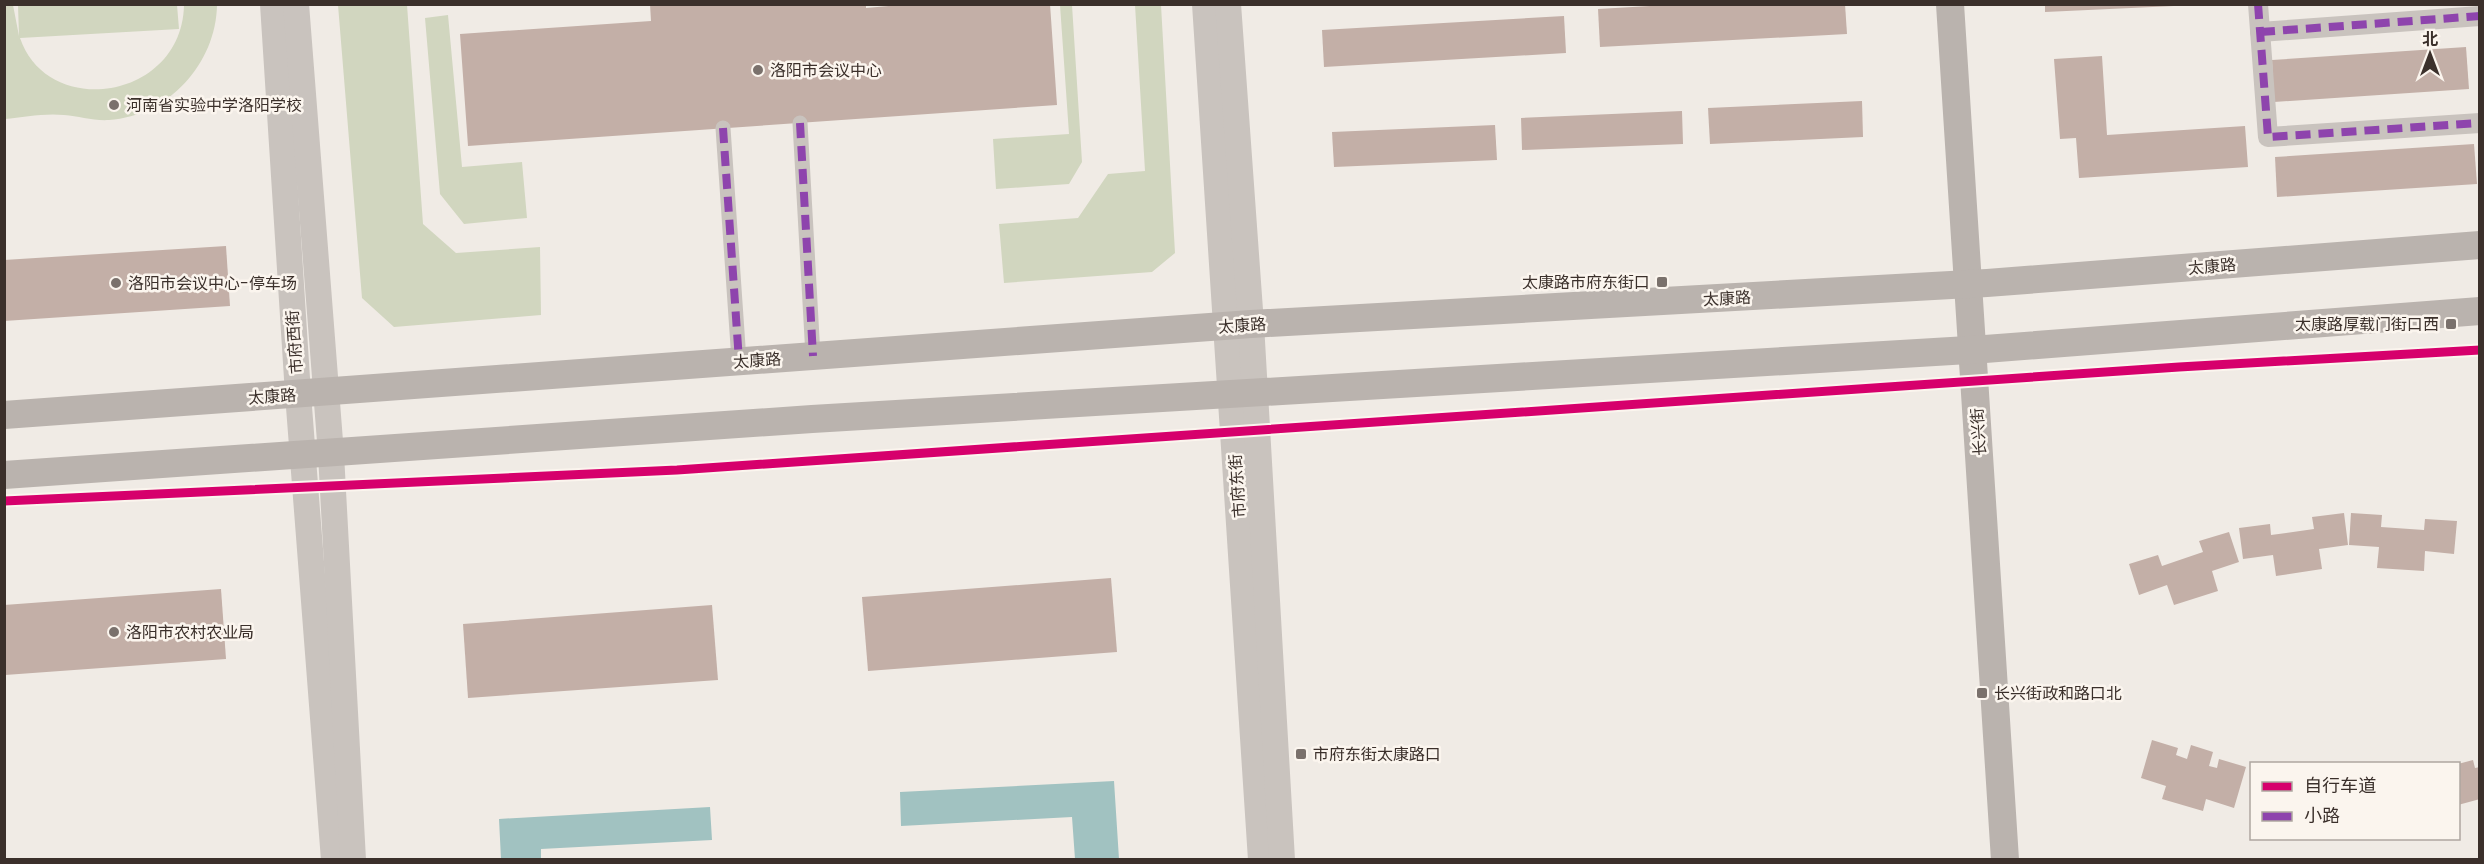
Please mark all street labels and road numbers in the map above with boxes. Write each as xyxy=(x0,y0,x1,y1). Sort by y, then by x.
street label: 太康路 xyxy=(2187,253,2237,280)
street label: 太康路 xyxy=(1702,286,1752,311)
street label: 市府西街 xyxy=(281,309,308,375)
street label: 太康路 xyxy=(1217,312,1267,339)
street label: 太康路 xyxy=(732,347,782,374)
street label: 太康路 xyxy=(247,383,297,410)
street label: 长兴街 xyxy=(1965,407,1992,457)
street label: 市府东街 xyxy=(1224,453,1251,519)

